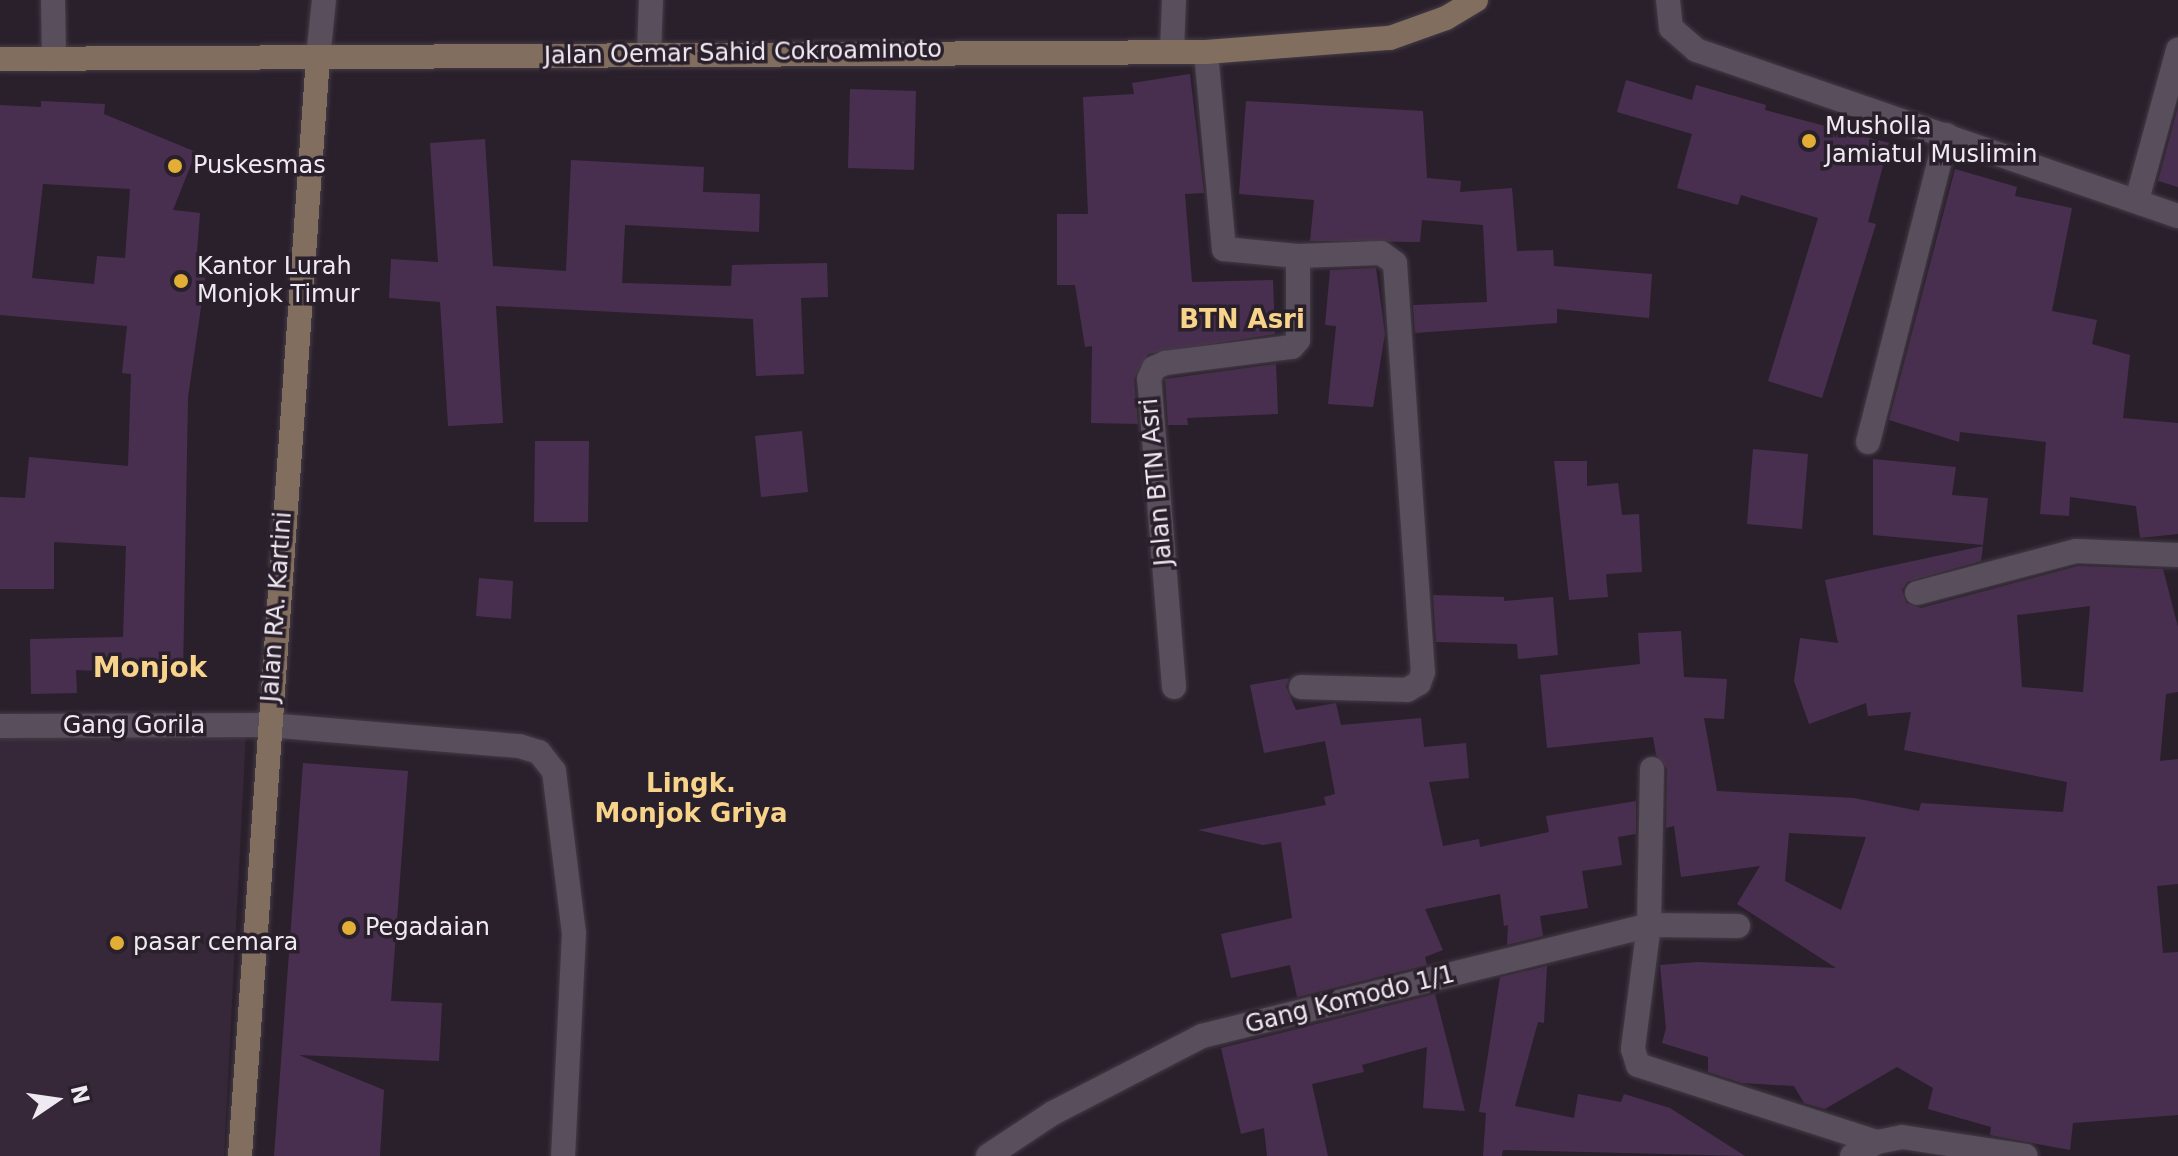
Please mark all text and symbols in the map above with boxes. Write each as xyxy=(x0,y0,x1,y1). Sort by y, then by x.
street label: Jalan Oemar Sahid Cokroaminoto xyxy=(544,35,942,71)
place label: Musholla Jamiatul Muslimin xyxy=(1825,113,2037,169)
marker: Musholla Jamiatul Muslimin xyxy=(1800,132,1818,150)
place label: Puskesmas xyxy=(193,152,326,180)
marker: Puskesmas xyxy=(164,155,186,177)
place label: Kantor Lurah Monjok Timur xyxy=(197,253,360,309)
marker: Kantor Lurah Monjok Timur xyxy=(172,272,190,290)
district label: BTN Asri xyxy=(1179,304,1305,336)
street label: Jalan BTN Asri xyxy=(1135,397,1179,567)
street label: Jalan RA. Kartini xyxy=(256,511,298,703)
district label: Monjok xyxy=(93,651,207,685)
street label: Gang Gorila xyxy=(63,712,205,740)
district label: Lingk. Monjok Griya xyxy=(595,768,787,830)
place label: Pegadaian xyxy=(365,914,490,942)
marker: Pegadaian xyxy=(340,919,358,937)
place label: pasar cemara xyxy=(133,929,298,957)
marker: pasar cemara xyxy=(108,934,126,952)
street label: Gang Komodo 1/1 xyxy=(1242,960,1458,1040)
north arrow xyxy=(16,1060,96,1140)
text: N xyxy=(66,1083,94,1106)

